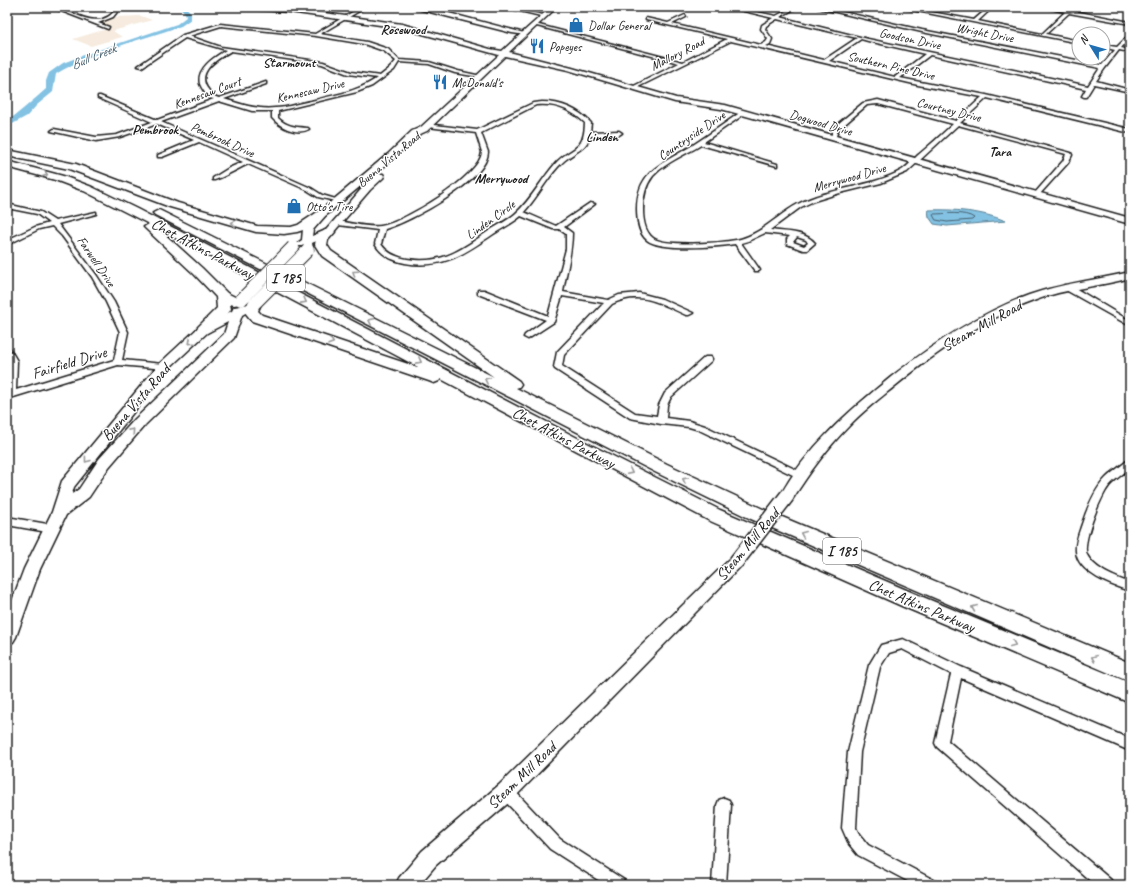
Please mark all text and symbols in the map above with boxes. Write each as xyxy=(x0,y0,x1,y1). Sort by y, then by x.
shop icon: Dollar General xyxy=(567,16,585,34)
place label: Dollar General xyxy=(588,18,653,34)
street label: Wright Drive xyxy=(955,20,1015,46)
district label: Rosewood xyxy=(380,21,428,38)
street label: Goodson Drive xyxy=(878,25,943,53)
north arrow xyxy=(1071,26,1111,66)
text: N xyxy=(1075,31,1092,47)
street label: Mallory Road xyxy=(648,33,709,74)
restaurant icon: Popeyes xyxy=(528,37,546,55)
water label: Bull Creek xyxy=(68,39,121,73)
place label: Popeyes xyxy=(549,39,583,55)
street label: Southern Pine Drive xyxy=(846,48,937,84)
district label: Starmount xyxy=(263,54,318,71)
street label: Kennesaw Court xyxy=(172,73,245,112)
restaurant icon: McDonald's xyxy=(431,73,449,91)
street label: Kennesaw Drive xyxy=(275,75,346,107)
place label: McDonald's xyxy=(452,75,504,91)
street label: Courtney Drive xyxy=(915,94,983,126)
street label: Dogwood Drive xyxy=(788,106,855,140)
street label: Countryside Drive xyxy=(655,107,729,164)
street label: Pembrook Drive xyxy=(188,119,258,161)
district label: Pembrook xyxy=(132,121,180,138)
street label: Buena Vista Road xyxy=(354,127,425,191)
district label: Linden xyxy=(586,128,620,145)
district label: Tara xyxy=(989,143,1012,160)
street label: Merrywood Drive xyxy=(811,160,888,196)
one-way arrow xyxy=(41,169,48,178)
district label: Merrywood xyxy=(475,170,530,187)
street label: Linden Circle xyxy=(463,196,519,243)
shop icon: Otto's Tire xyxy=(285,197,303,215)
place label: Otto's Tire xyxy=(306,199,353,215)
street label: Chet Atkins Parkway xyxy=(148,213,259,285)
one-way arrow xyxy=(230,220,237,228)
street label: Farwell Drive xyxy=(73,233,119,291)
road number: I 185 xyxy=(267,265,305,291)
one-way arrow xyxy=(352,270,359,278)
street label: Steam Mill Road xyxy=(938,294,1027,356)
one-way arrow xyxy=(299,296,307,304)
one-way arrow xyxy=(368,318,375,326)
one-way arrow xyxy=(188,337,196,344)
one-way arrow xyxy=(327,337,334,346)
street label: Fairfield Drive xyxy=(30,342,111,384)
one-way arrow xyxy=(415,356,422,364)
street label: Buena Vista Road xyxy=(97,358,176,445)
one-way arrow xyxy=(484,377,491,384)
street label: Chet Atkins Parkway xyxy=(509,402,620,474)
one-way arrow xyxy=(127,429,134,436)
one-way arrow xyxy=(84,456,91,463)
one-way arrow xyxy=(626,467,633,475)
one-way arrow xyxy=(682,477,690,485)
street label: Steam Mill Road xyxy=(712,502,786,585)
one-way arrow xyxy=(800,531,807,539)
road number: I 185 xyxy=(823,538,861,564)
street label: Chet Atkins Parkway xyxy=(866,575,979,638)
one-way arrow xyxy=(971,604,978,612)
one-way arrow xyxy=(1009,639,1017,647)
one-way arrow xyxy=(1091,654,1098,662)
street label: Steam Mill Road xyxy=(483,736,562,814)

